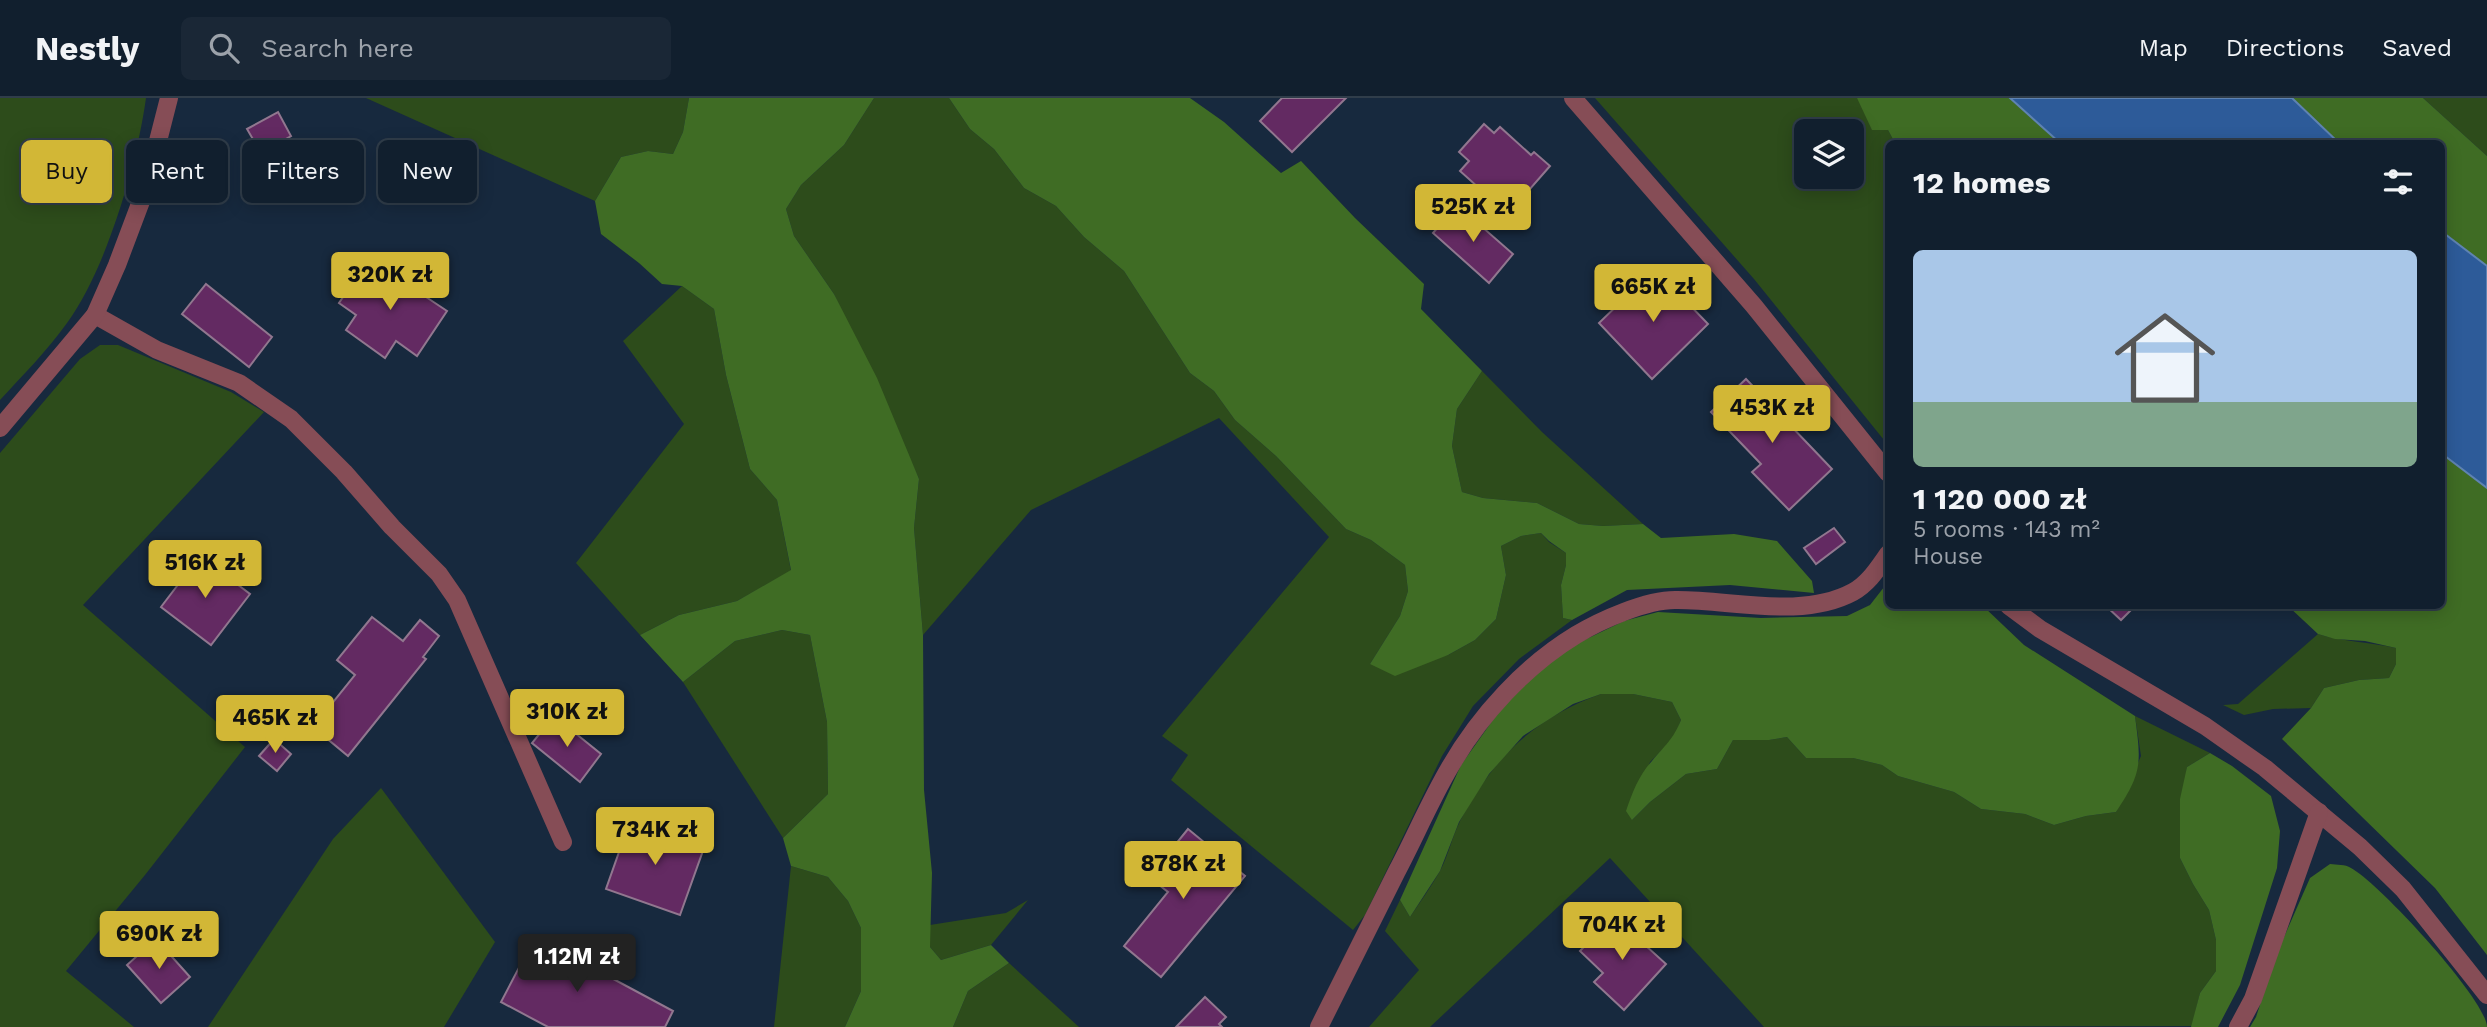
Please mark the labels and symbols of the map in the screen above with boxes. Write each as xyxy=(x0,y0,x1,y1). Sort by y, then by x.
pin: 525K zł xyxy=(1408,184,1538,244)
pin: 320K zł xyxy=(325,252,455,312)
pin: 665K zł xyxy=(1588,264,1718,324)
pin: 453K zł xyxy=(1707,386,1837,445)
pin: 516K zł xyxy=(140,540,270,600)
pin: 310K zł xyxy=(502,690,632,749)
pin: 465K zł xyxy=(210,696,340,755)
pin: 734K zł xyxy=(590,808,720,867)
pin: 878K zł xyxy=(1118,842,1248,901)
pin: 704K zł xyxy=(1557,902,1687,962)
pin: 690K zł xyxy=(94,912,224,971)
pin: 1.12M zł xyxy=(505,934,649,994)

